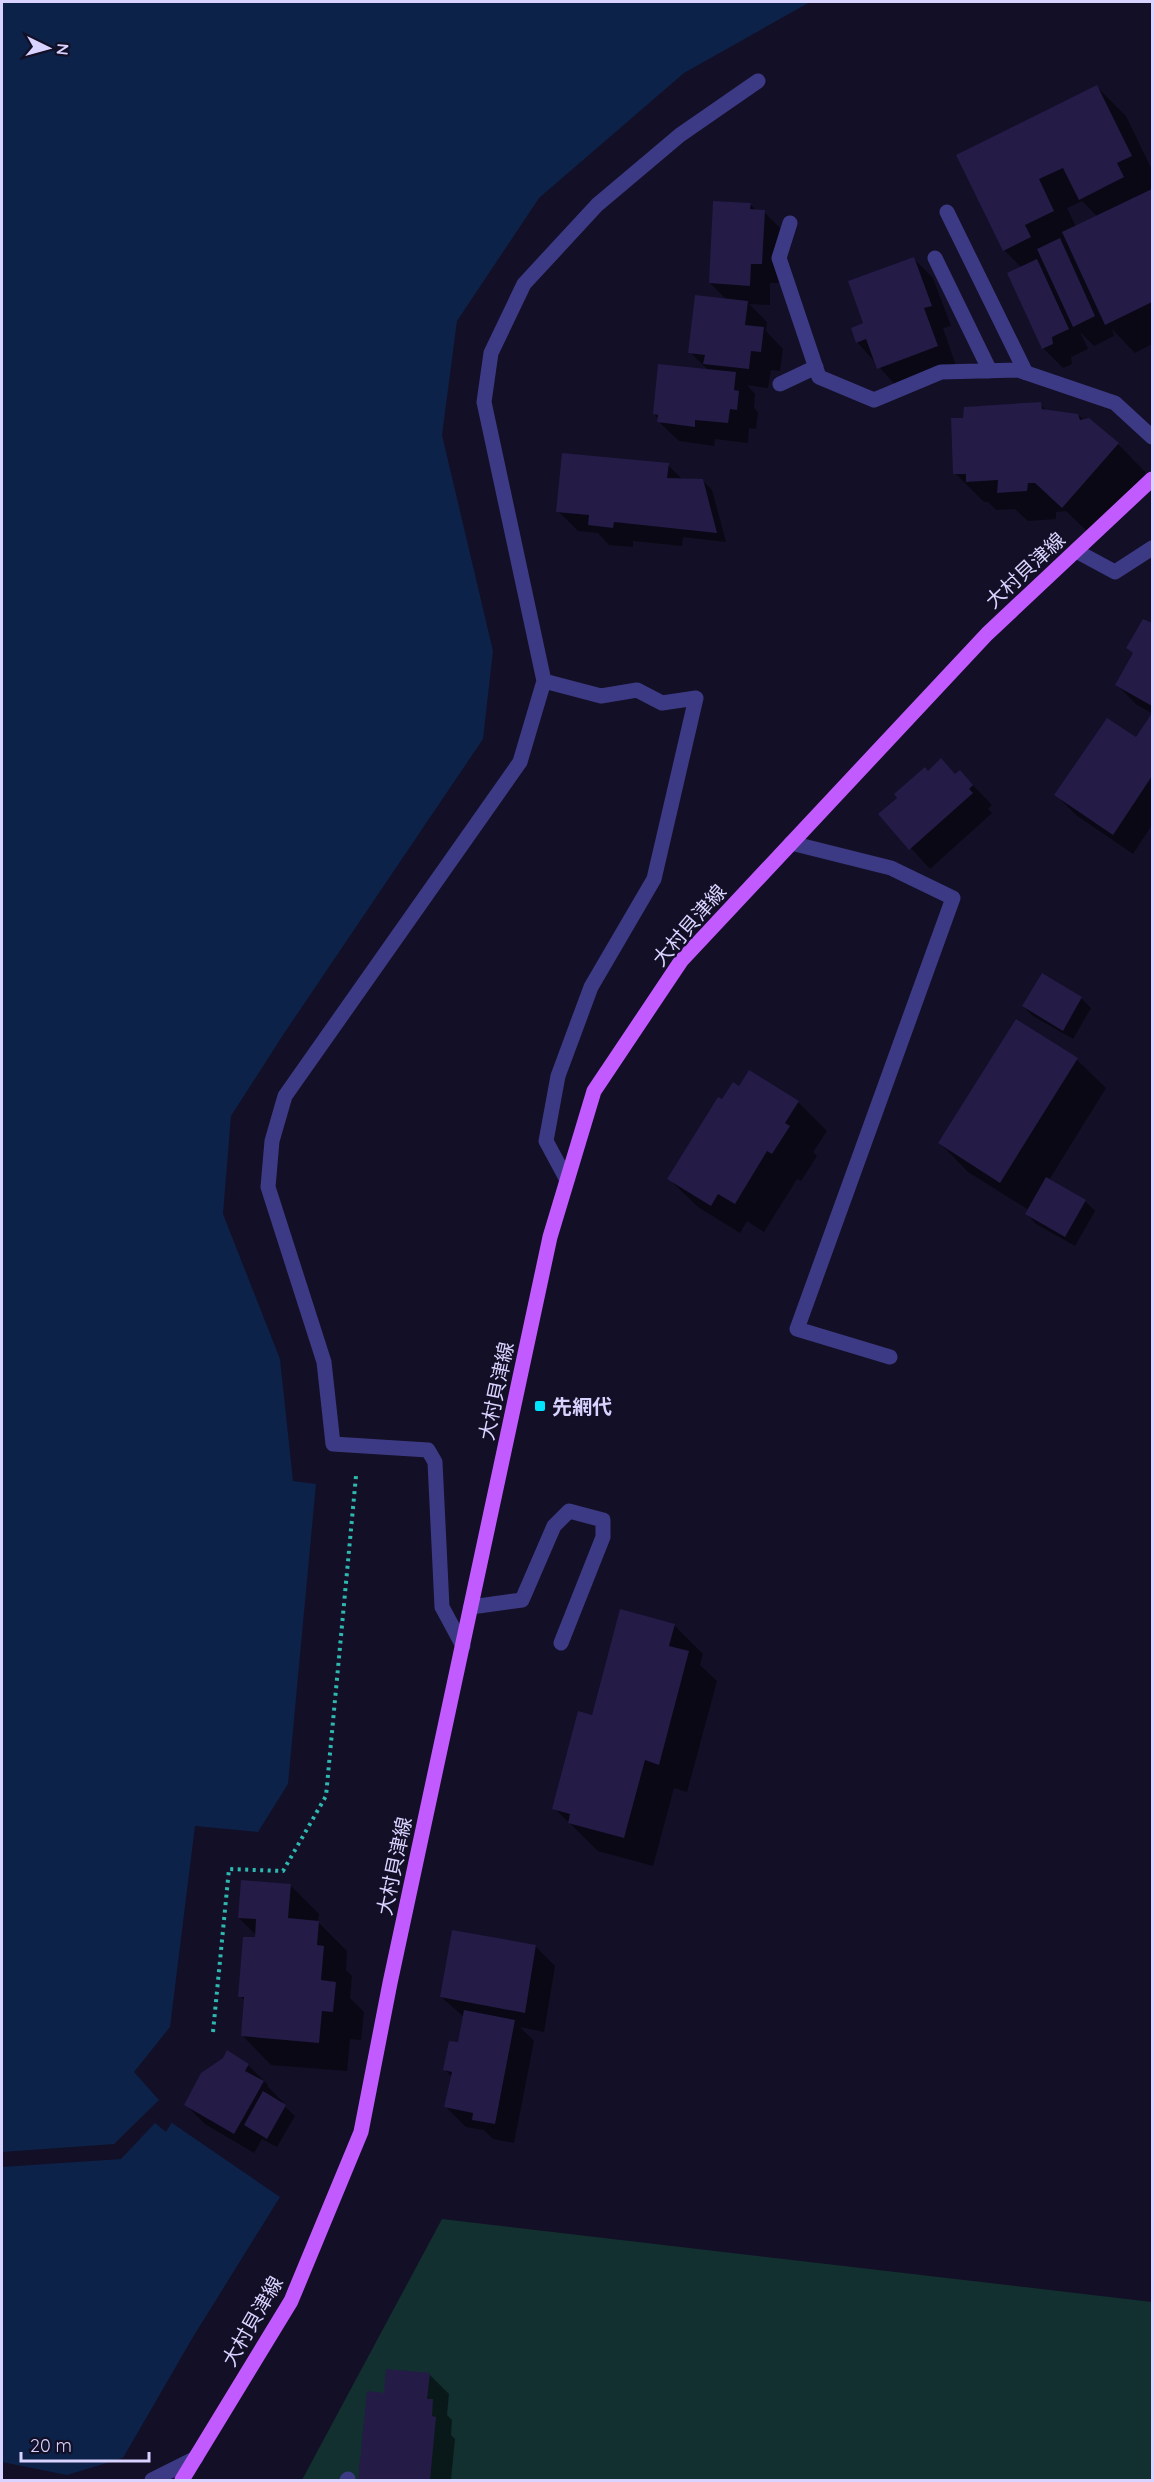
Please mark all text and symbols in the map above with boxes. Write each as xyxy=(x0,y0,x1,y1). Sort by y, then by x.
north arrow xyxy=(18,18,78,78)
text: N xyxy=(52,43,73,56)
street label: 大村貝津線 xyxy=(980,527,1070,613)
street label: 大村貝津線 xyxy=(647,879,731,971)
street label: 大村貝津線 xyxy=(473,1339,519,1443)
place label: 先網代 xyxy=(552,1394,612,1419)
marker: 先網代 xyxy=(533,1399,547,1413)
street label: 大村貝津線 xyxy=(371,1814,417,1918)
street label: 大村貝津線 xyxy=(216,2271,288,2371)
scale bar xyxy=(21,2425,148,2463)
text: 20 m xyxy=(30,2434,72,2457)

